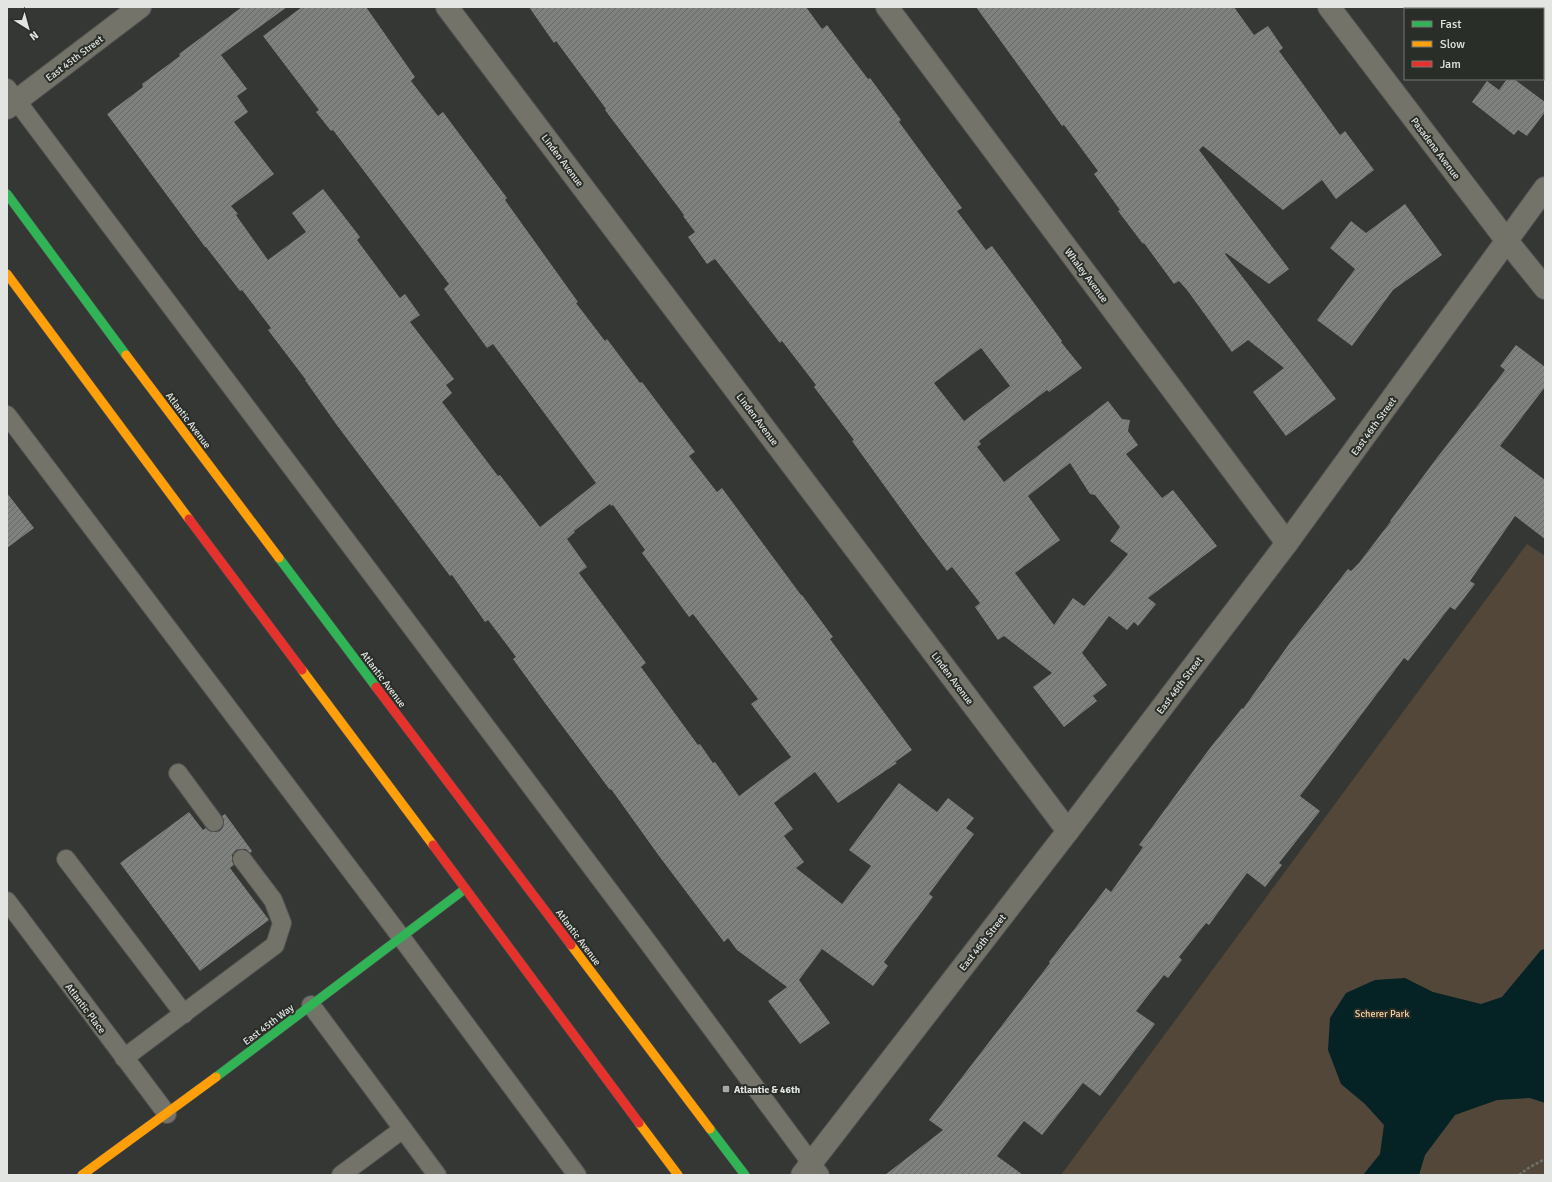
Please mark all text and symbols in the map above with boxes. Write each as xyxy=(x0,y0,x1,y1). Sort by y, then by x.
north arrow xyxy=(8,8,48,48)
legend xyxy=(1404,8,1544,80)
text: Fast xyxy=(1440,17,1461,32)
text: N xyxy=(27,28,41,43)
street label: East 45th Street xyxy=(44,33,106,84)
text: Slow xyxy=(1440,37,1465,52)
text: Jam xyxy=(1440,57,1461,72)
street label: Pasadena Avenue xyxy=(1408,115,1462,182)
street label: Linden Avenue xyxy=(539,132,586,189)
street label: Whaley Avenue xyxy=(1062,246,1111,305)
street label: Atlantic Avenue xyxy=(163,390,213,451)
street label: Linden Avenue xyxy=(734,391,781,448)
street label: East 46th Street xyxy=(1349,395,1399,458)
street label: Atlantic Avenue xyxy=(358,649,408,710)
street label: Linden Avenue xyxy=(929,650,976,707)
street label: East 46th Street xyxy=(1154,654,1206,717)
street label: Atlantic Avenue xyxy=(553,907,603,968)
street label: East 46th Street xyxy=(957,911,1009,973)
street label: Atlantic Place xyxy=(63,981,108,1036)
street label: East 45th Way xyxy=(241,1002,297,1048)
park label: Scherer Park xyxy=(1355,1008,1409,1020)
marker: Atlantic & 46th xyxy=(721,1084,731,1094)
place label: Atlantic & 46th xyxy=(734,1084,801,1096)

